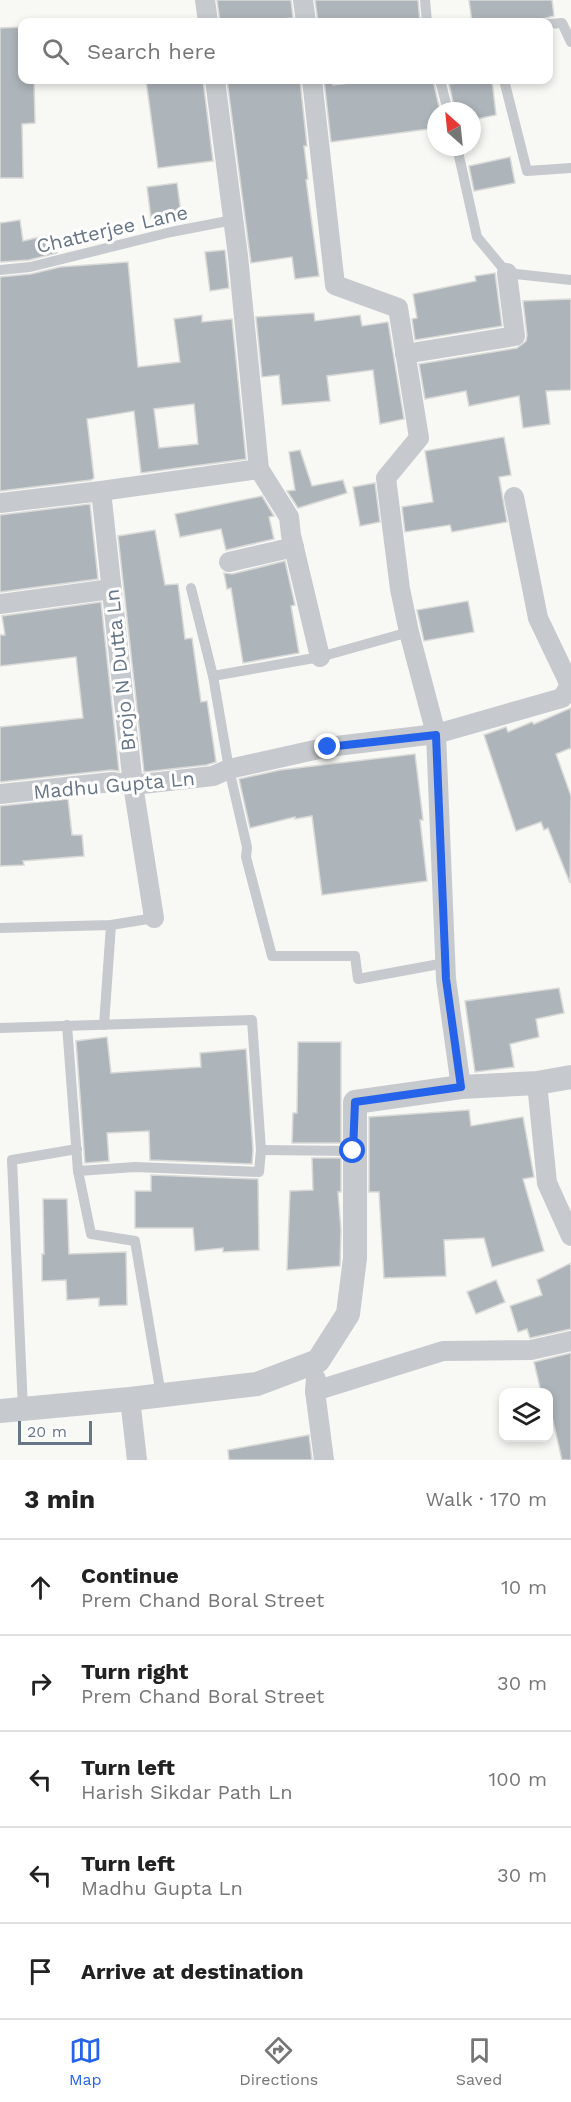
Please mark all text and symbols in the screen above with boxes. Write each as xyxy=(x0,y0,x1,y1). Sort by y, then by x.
search box xyxy=(18,18,553,84)
icon: search xyxy=(39,35,72,68)
text: Search here xyxy=(87,39,216,64)
north arrow xyxy=(427,102,481,156)
street label: Chatterjee Lane xyxy=(34,200,190,258)
street label: Brojo N Dutta Ln xyxy=(100,588,140,752)
route end xyxy=(314,733,340,759)
street label: Madhu Gupta Ln xyxy=(32,766,196,804)
route start xyxy=(339,1137,365,1163)
map controls xyxy=(499,1388,553,1442)
button: layers xyxy=(499,1388,553,1442)
scale bar xyxy=(18,1418,92,1446)
text: 20 m xyxy=(27,1422,67,1441)
text: 3 min xyxy=(24,1484,95,1514)
text: Walk · 170 m xyxy=(426,1487,547,1511)
text: Continue xyxy=(81,1563,179,1588)
icon: ahead xyxy=(24,1571,57,1604)
text: 10 m xyxy=(501,1575,547,1599)
text: Prem Chand Boral Street xyxy=(81,1588,324,1612)
text: Turn right xyxy=(81,1659,188,1684)
icon: right xyxy=(24,1667,57,1700)
text: 30 m xyxy=(497,1671,547,1695)
text: Prem Chand Boral Street xyxy=(81,1684,324,1708)
text: Turn left xyxy=(81,1755,175,1780)
icon: left xyxy=(24,1763,57,1796)
text: 100 m xyxy=(488,1767,547,1791)
text: Harish Sikdar Path Ln xyxy=(81,1780,293,1804)
text: Turn left xyxy=(81,1851,175,1876)
icon: left xyxy=(24,1859,57,1892)
text: 30 m xyxy=(497,1863,547,1887)
text: Madhu Gupta Ln xyxy=(81,1876,243,1900)
icon: arrive xyxy=(24,1955,57,1988)
text: Arrive at destination xyxy=(81,1959,304,1984)
tab: Map xyxy=(69,2034,102,2089)
tab: Directions xyxy=(239,2034,318,2089)
tab: Saved xyxy=(456,2034,502,2089)

